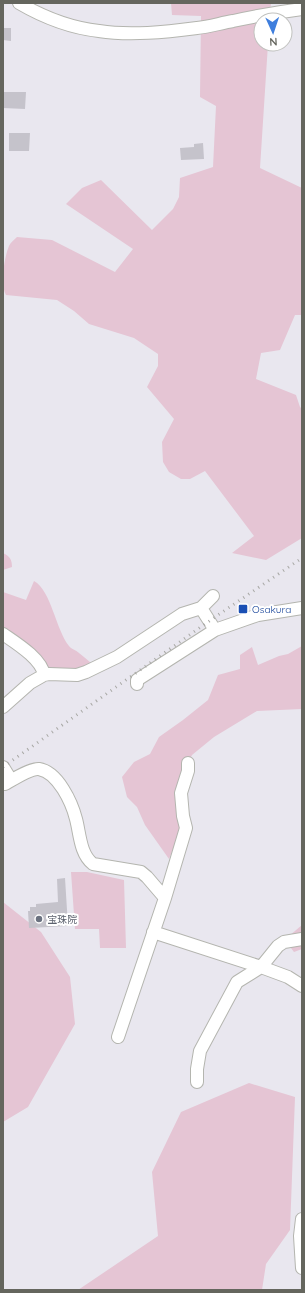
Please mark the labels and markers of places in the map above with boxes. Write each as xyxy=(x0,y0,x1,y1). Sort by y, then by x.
marker: Osakura xyxy=(237,603,249,615)
place label: Osakura xyxy=(252,603,291,616)
place label: 宝珠院 xyxy=(47,913,77,926)
marker: 宝珠院 xyxy=(34,914,44,924)

